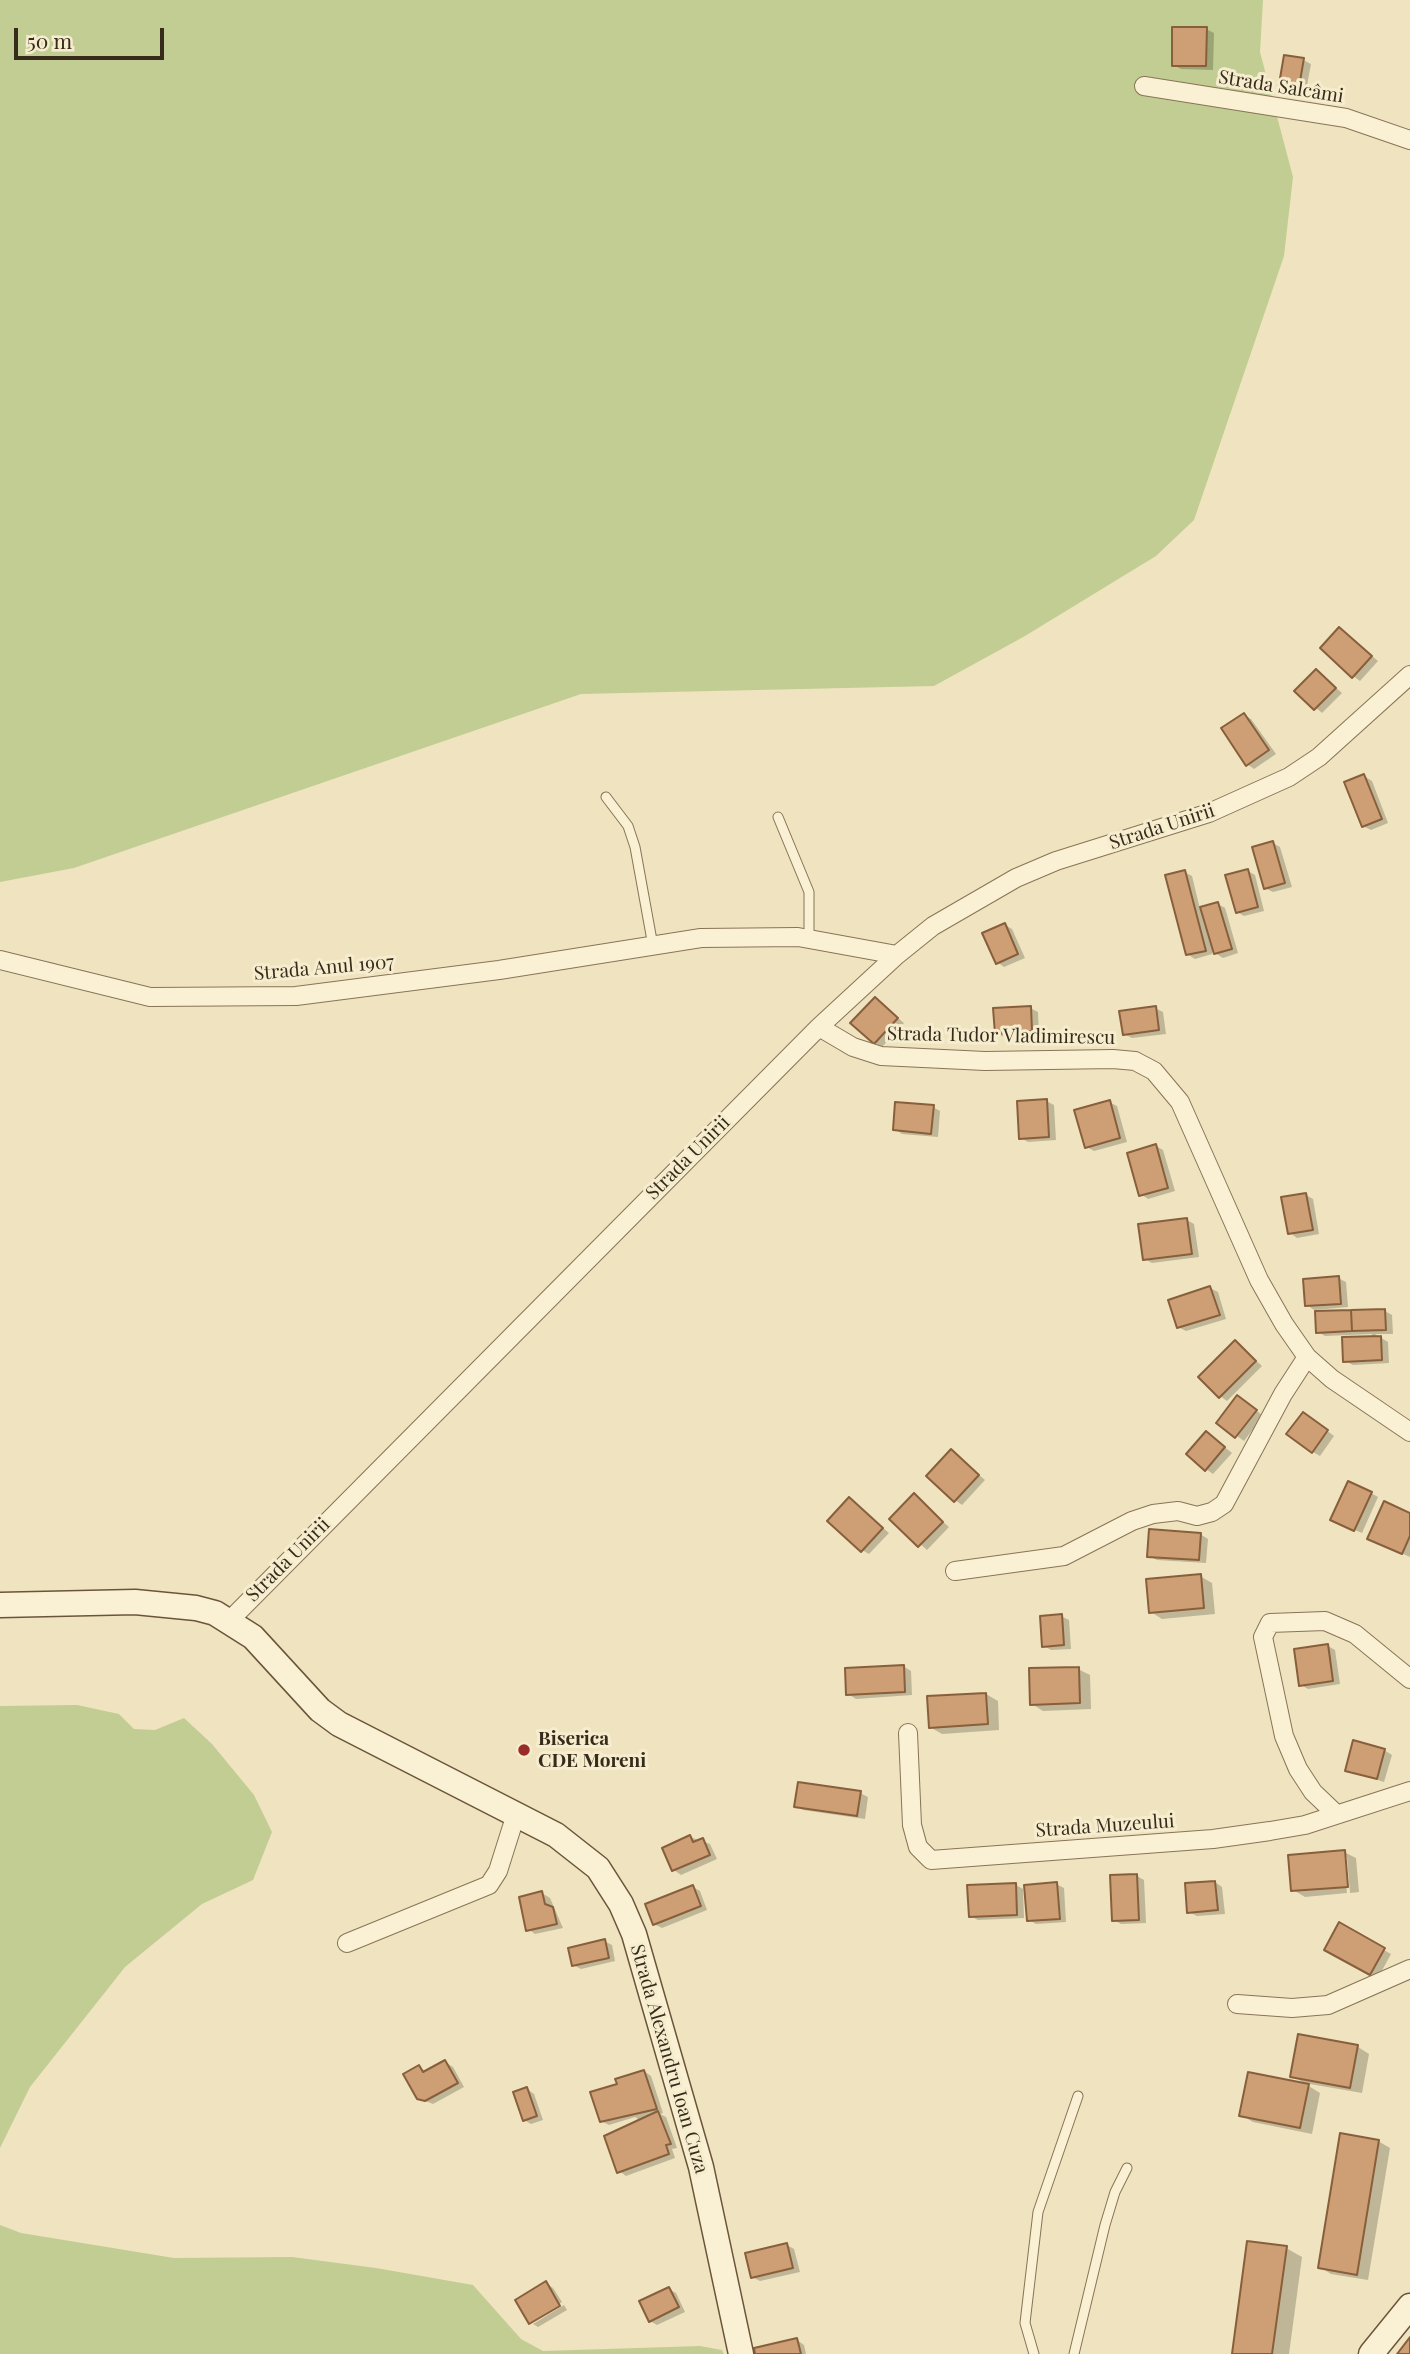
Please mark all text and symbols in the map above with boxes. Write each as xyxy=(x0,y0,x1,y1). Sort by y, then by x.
scale bar xyxy=(18,14,168,58)
text: 50 m xyxy=(27,26,72,54)
street label: Strada Salcâmi xyxy=(1217,66,1345,108)
street label: Strada Unirii xyxy=(1106,799,1218,855)
street label: Strada Anul 1907 xyxy=(253,951,395,985)
street label: Strada Tudor Vladimirescu xyxy=(887,1023,1115,1049)
street label: Strada Unirii xyxy=(641,1111,735,1205)
street label: Strada Unirii xyxy=(241,1513,335,1607)
place label: Biserica CDE Moreni xyxy=(538,1728,646,1772)
marker: Biserica CDE Moreni xyxy=(516,1742,532,1758)
street label: Strada Muzeului xyxy=(1035,1810,1175,1842)
street label: Strada Alexandru Ioan Cuza xyxy=(625,1942,713,2176)

